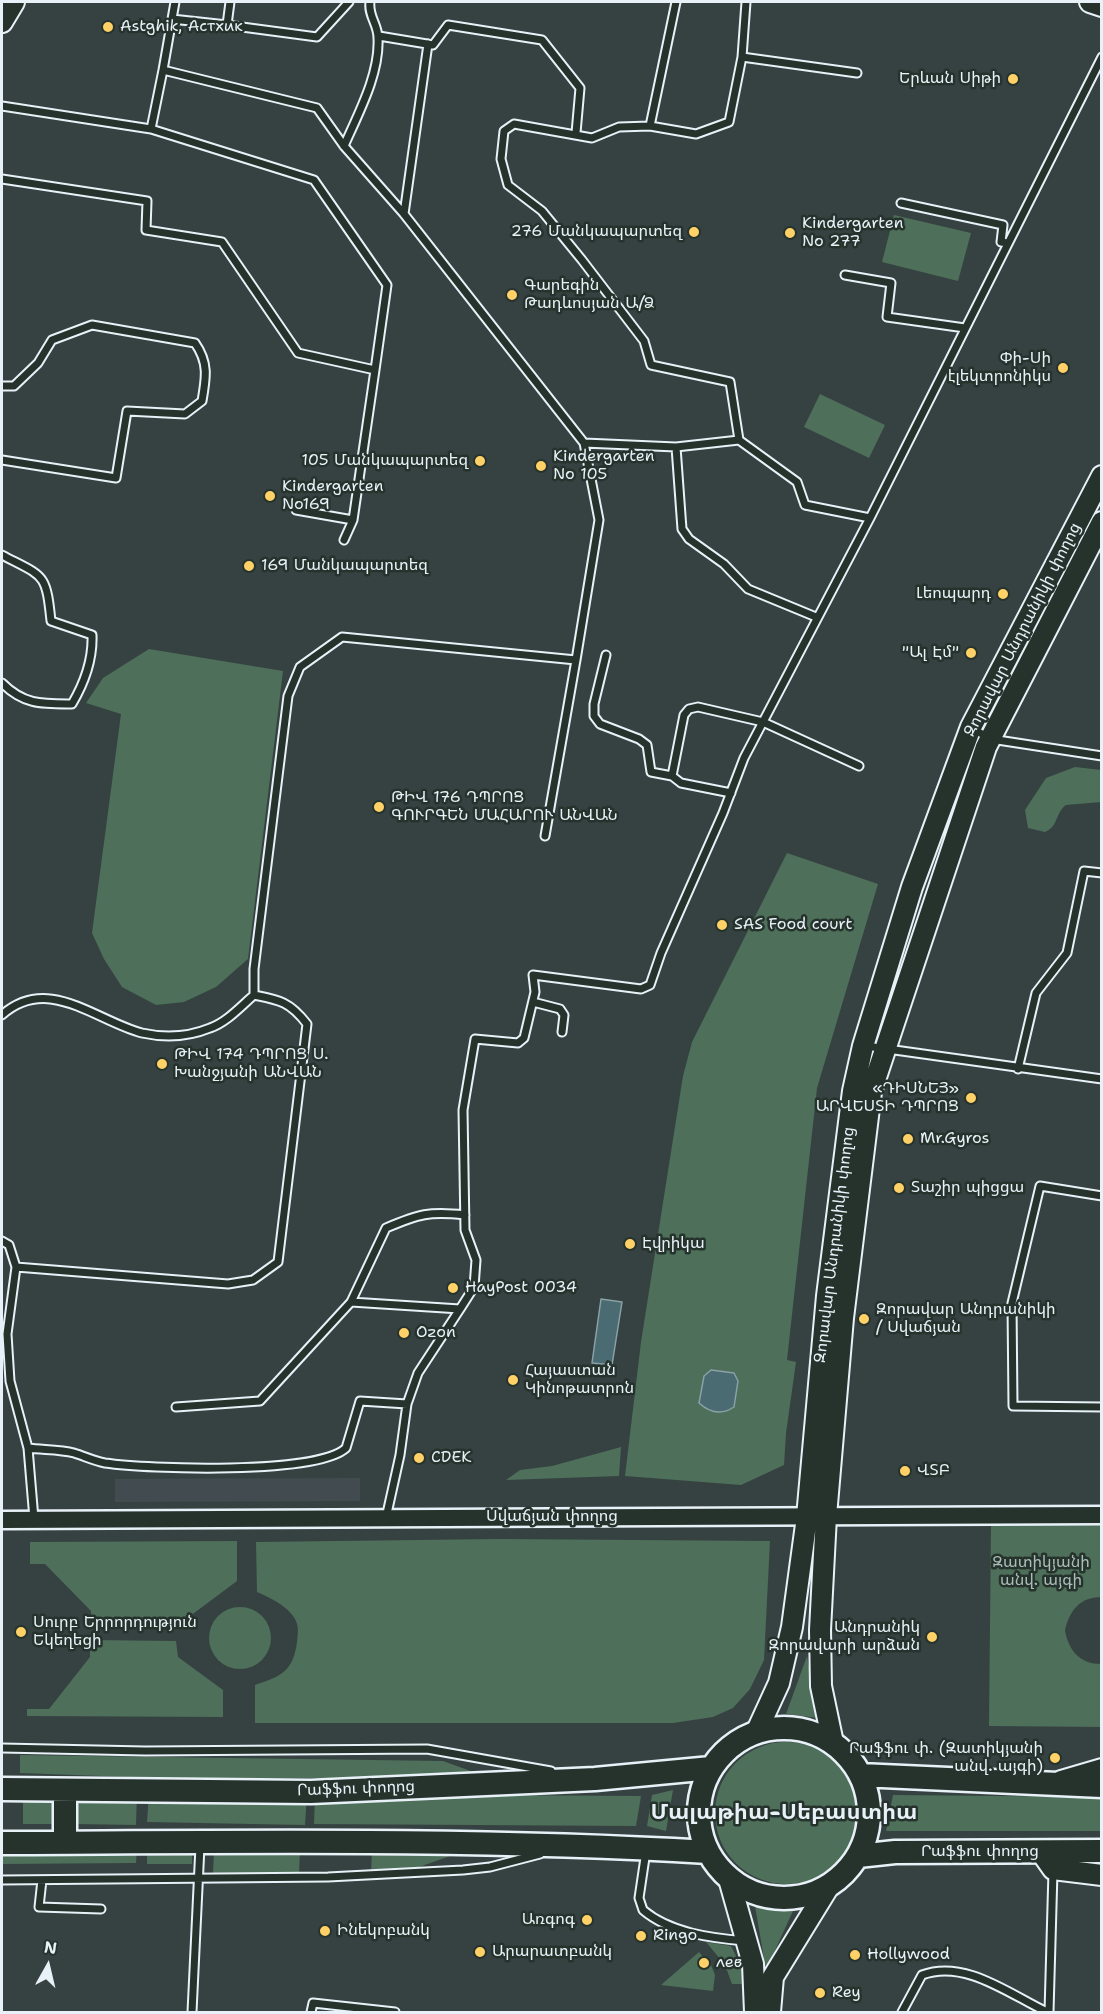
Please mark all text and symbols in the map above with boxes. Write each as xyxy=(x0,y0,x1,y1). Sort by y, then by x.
place label: Astghik, Астхик xyxy=(120,17,243,37)
marker: Astghik, Астхик xyxy=(101,20,115,34)
place label: Երևան Սիթի xyxy=(899,69,1001,89)
marker: Երևան Սիթի xyxy=(1006,72,1020,86)
place label: Kindergarten No 277 xyxy=(802,214,904,252)
place label: 276 Մանկապարտեզ xyxy=(511,222,682,242)
marker: 276 Մանկապարտեզ xyxy=(687,225,701,239)
marker: Kindergarten No 277 xyxy=(783,226,797,240)
place label: Գարեգին Թադևոսյան Ա/Ձ xyxy=(524,276,654,314)
marker: Գարեգին Թադևոսյան Ա/Ձ xyxy=(505,288,519,302)
place label: Փի-Սի էլեկտրոնիկս xyxy=(948,349,1051,387)
marker: Փի-Սի էլեկտրոնիկս xyxy=(1056,361,1070,375)
place label: Kindergarten No 105 xyxy=(553,447,655,485)
place label: 105 Մանկապարտեզ xyxy=(301,451,468,471)
marker: 105 Մանկապարտեզ xyxy=(473,454,487,468)
marker: Kindergarten No 105 xyxy=(534,459,548,473)
place label: Kindergarten No169 xyxy=(282,477,384,515)
marker: Kindergarten No169 xyxy=(263,489,277,503)
street label: Զորավար Անդրանիկի փողոց xyxy=(960,520,1086,740)
place label: 169 Մանկապարտեզ xyxy=(261,556,428,576)
marker: 169 Մանկապարտեզ xyxy=(242,559,256,573)
place label: Լեոպարդ xyxy=(916,584,991,604)
marker: Լեոպարդ xyxy=(996,587,1010,601)
place label: "Ալ Էմ" xyxy=(902,643,959,663)
marker: "Ալ Էմ" xyxy=(964,646,978,660)
place label: ԹԻՎ 176 ԴՊՐՈՑ ԳՈՒՐԳԵՆ ՄԱՀԱՐՈՒ ԱՆՎԱՆ xyxy=(391,788,618,826)
marker: ԹԻՎ 176 ԴՊՐՈՑ ԳՈՒՐԳԵՆ ՄԱՀԱՐՈՒ ԱՆՎԱՆ xyxy=(372,800,386,814)
place label: SAS Food court xyxy=(734,915,852,935)
marker: SAS Food court xyxy=(715,918,729,932)
place label: ԹԻՎ 174 ԴՊՐՈՑ Ս. Խանջյանի ԱՆՎԱՆ xyxy=(174,1045,328,1083)
marker: ԹԻՎ 174 ԴՊՐՈՑ Ս. Խանջյանի ԱՆՎԱՆ xyxy=(155,1057,169,1071)
place label: «ԴԻՍՆԵՅ» ԱՐՎԵՍՏԻ ԴՊՐՈՑ xyxy=(816,1079,959,1117)
marker: «ԴԻՍՆԵՅ» ԱՐՎԵՍՏԻ ԴՊՐՈՑ xyxy=(964,1091,978,1105)
street label: Զորավար Անդրանիկի փողոց xyxy=(811,1126,859,1364)
place label: Mr.Gyros xyxy=(920,1129,990,1149)
marker: Mr.Gyros xyxy=(901,1132,915,1146)
place label: Տաշիր պիցցա xyxy=(911,1178,1024,1198)
marker: Տաշիր պիցցա xyxy=(892,1181,906,1195)
place label: Էվրիկա xyxy=(642,1234,705,1254)
marker: Էվրիկա xyxy=(623,1237,637,1251)
place label: HayPost 0034 xyxy=(465,1278,577,1298)
marker: HayPost 0034 xyxy=(446,1281,460,1295)
place label: Զորավար Անդրանիկի / Սվաճյան xyxy=(876,1300,1055,1338)
marker: Զորավար Անդրանիկի / Սվաճյան xyxy=(857,1312,871,1326)
place label: Ozon xyxy=(416,1323,456,1343)
marker: Ozon xyxy=(397,1326,411,1340)
place label: Հայաստան Կինոթատրոն xyxy=(525,1361,634,1399)
marker: Հայաստան Կինոթատրոն xyxy=(506,1373,520,1387)
place label: CDEK xyxy=(431,1448,472,1468)
marker: CDEK xyxy=(412,1451,426,1465)
place label: ՎՏԲ xyxy=(917,1461,950,1481)
marker: ՎՏԲ xyxy=(898,1464,912,1478)
street label: Սվաճյան փողոց xyxy=(486,1507,618,1527)
park label: Զատիկյանի անվ. այգի xyxy=(992,1553,1090,1591)
place label: Սուրբ Երրորդություն Եկեղեցի xyxy=(33,1613,197,1651)
place label: Անդրանիկ Զորավարի արձան xyxy=(768,1618,920,1656)
marker: Սուրբ Երրորդություն Եկեղեցի xyxy=(14,1625,28,1639)
marker: Անդրանիկ Զորավարի արձան xyxy=(925,1630,939,1644)
place label: Րաֆֆու փ. (Զատիկյանի անվ. այգի) xyxy=(849,1739,1043,1777)
marker: Րաֆֆու փ. (Զատիկյանի անվ. այգի) xyxy=(1048,1751,1062,1765)
street label: Րաֆֆու փողոց xyxy=(297,1777,415,1801)
district label: Մալաթիա-Սեբաստիա xyxy=(651,1800,917,1826)
street label: Րաֆֆու փողոց xyxy=(921,1842,1039,1862)
place label: Առգոգ xyxy=(522,1910,575,1930)
marker: Առգոգ xyxy=(580,1913,594,1927)
place label: Ինեկոբանկ xyxy=(337,1921,430,1941)
marker: Ինեկոբանկ xyxy=(318,1924,332,1938)
place label: Ringo xyxy=(653,1926,697,1946)
marker: Ringo xyxy=(634,1929,648,1943)
north arrow xyxy=(18,1936,78,1996)
text: N xyxy=(43,1936,58,1959)
place label: Արարատբանկ xyxy=(492,1942,612,1962)
marker: Արարատբանկ xyxy=(473,1945,487,1959)
place label: Hollywood xyxy=(867,1945,950,1965)
marker: Hollywood xyxy=(848,1948,862,1962)
place label: лев xyxy=(716,1953,742,1973)
marker: лев xyxy=(697,1956,711,1970)
place label: Rey xyxy=(832,1983,861,2003)
marker: Rey xyxy=(813,1986,827,2000)

